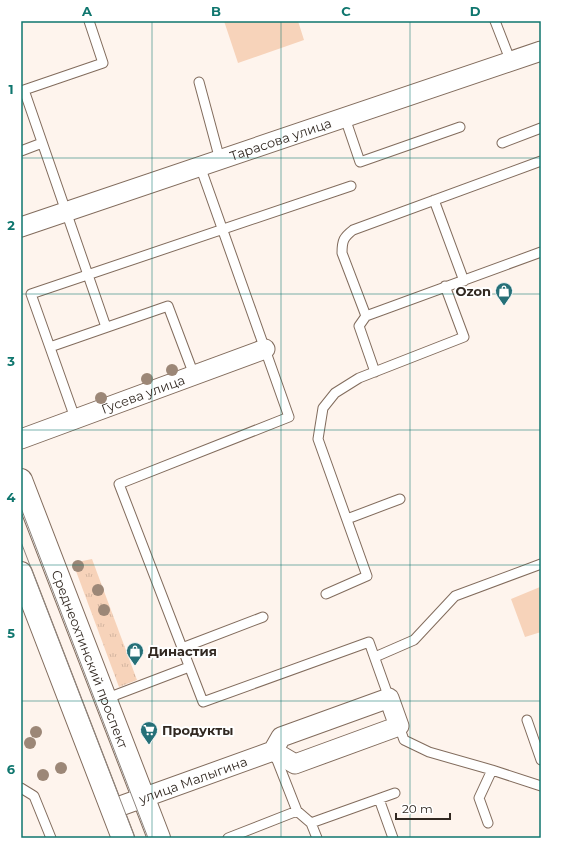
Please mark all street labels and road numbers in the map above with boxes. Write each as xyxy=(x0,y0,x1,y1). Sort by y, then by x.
street label: Тарасова улица xyxy=(228,115,333,164)
street label: Гусева улица xyxy=(99,371,187,417)
street label: Среднеохтинский проспект xyxy=(48,568,132,751)
street label: улица Малыгина xyxy=(136,753,249,807)

